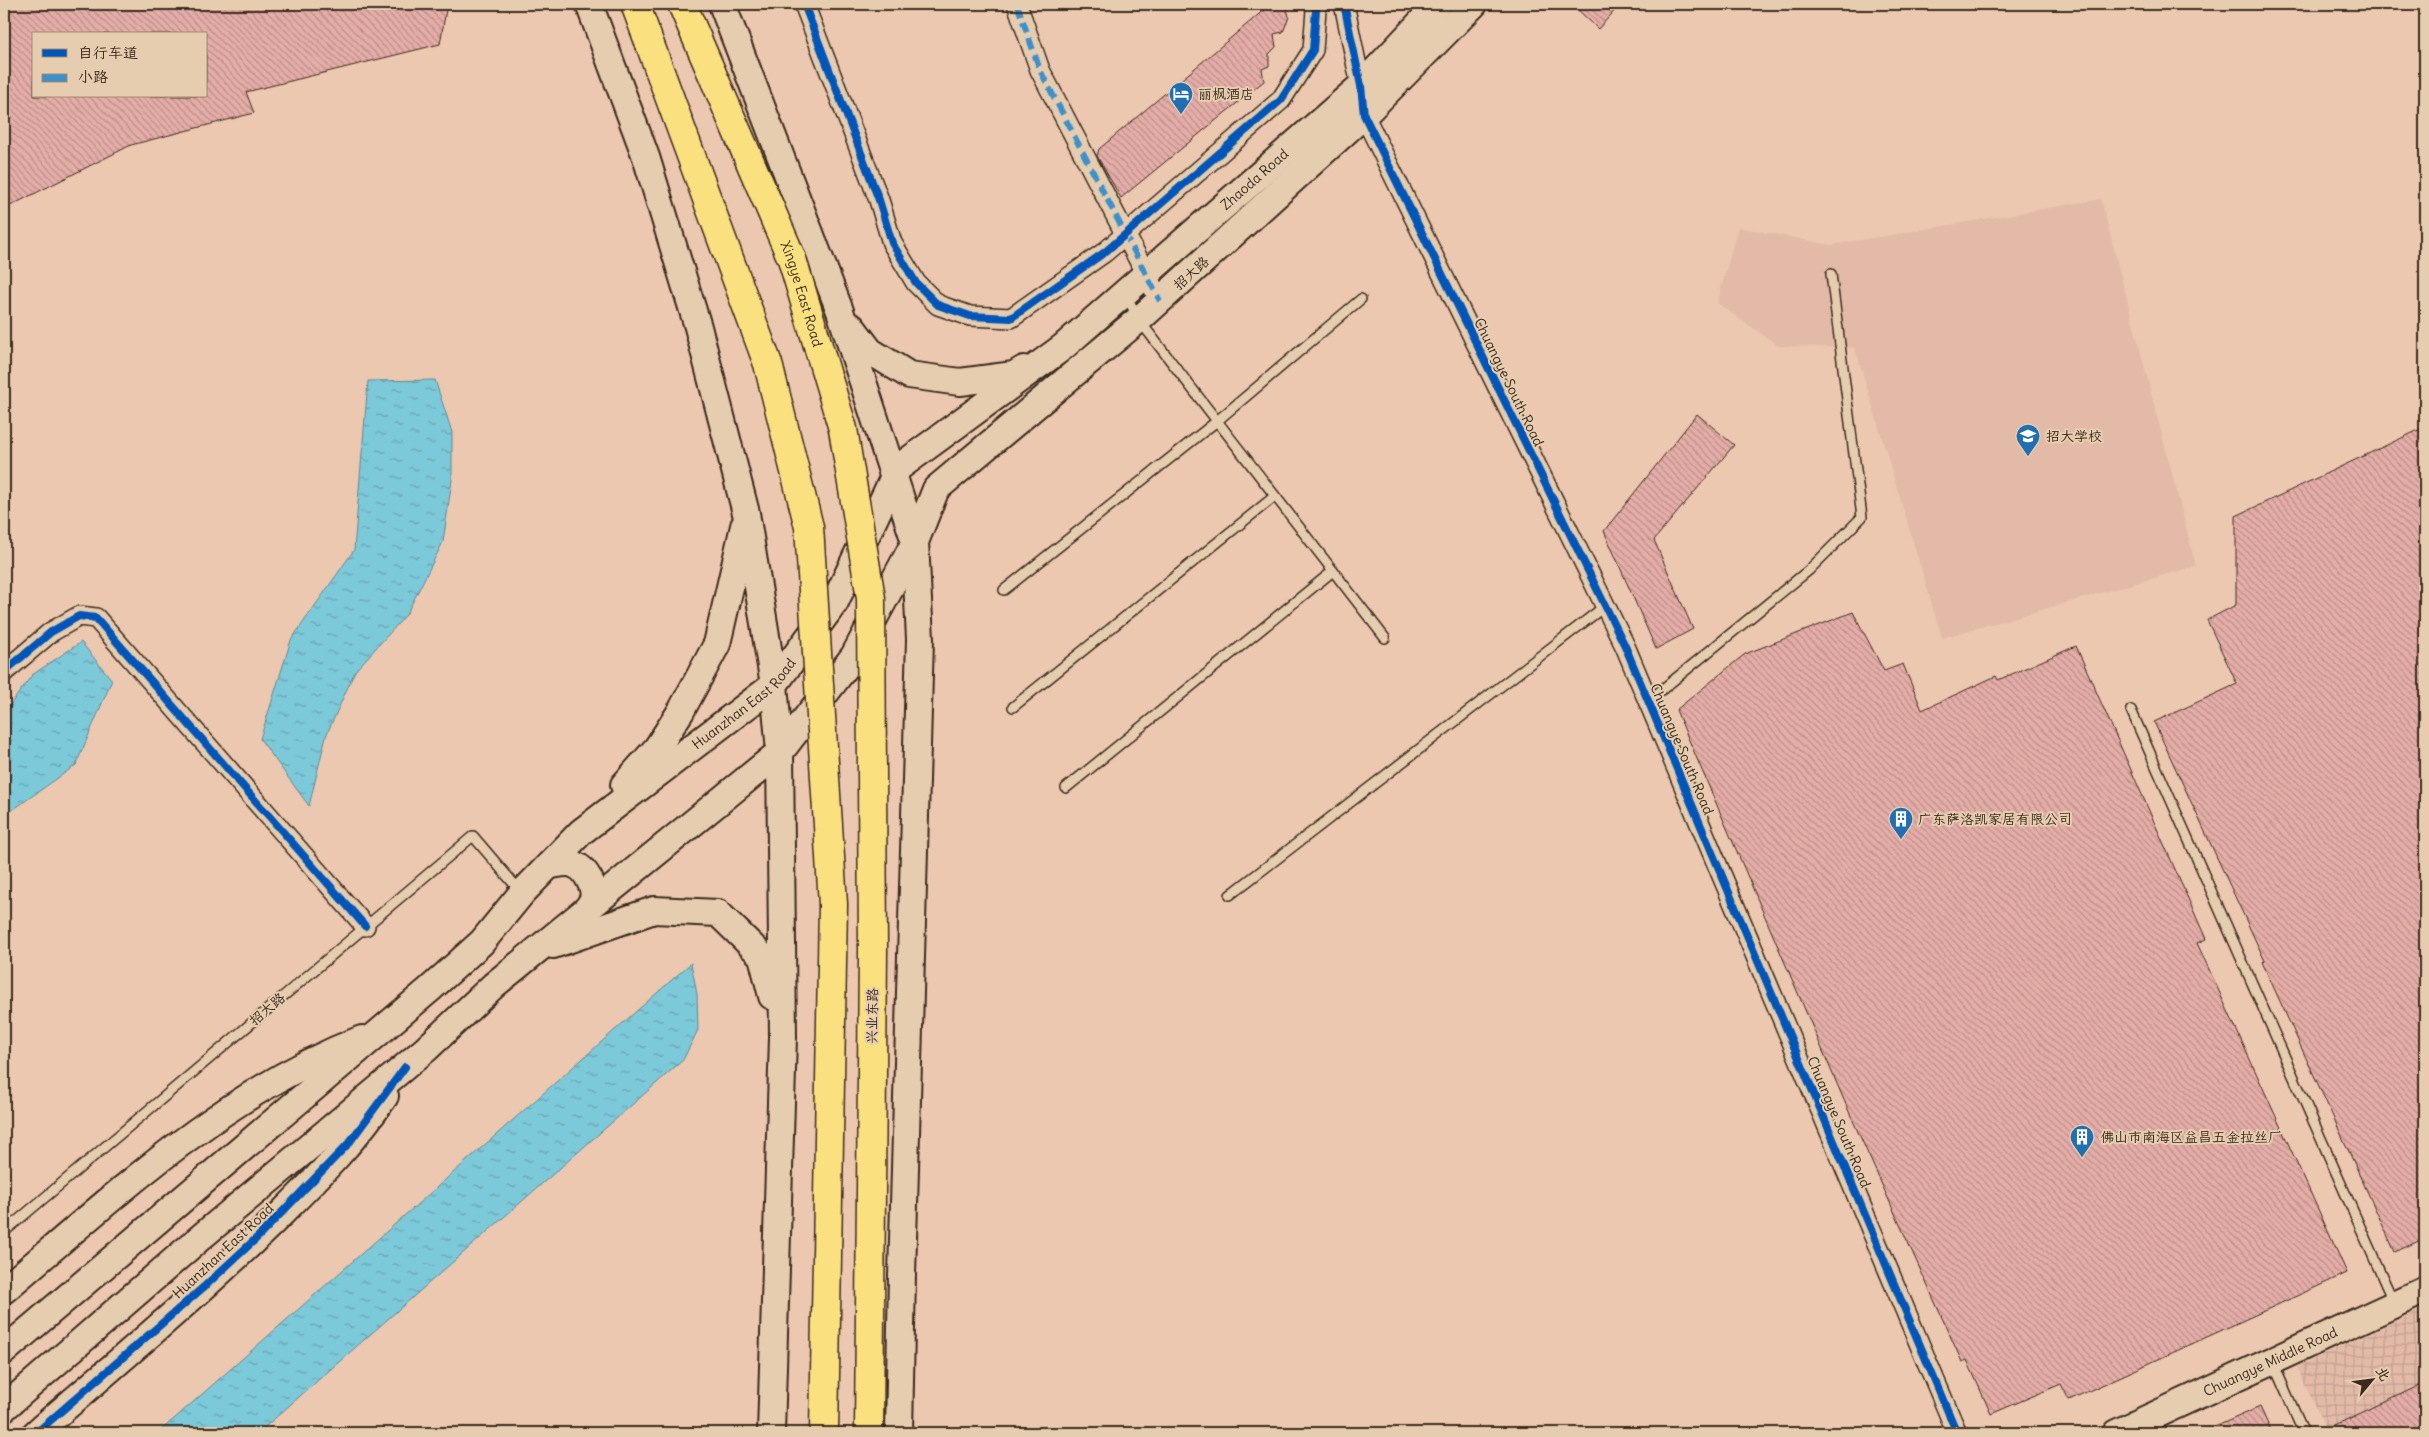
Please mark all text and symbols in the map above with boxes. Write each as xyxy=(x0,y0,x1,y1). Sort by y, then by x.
legend xyxy=(32,32,208,98)
text: 自行车道 xyxy=(78,43,138,62)
text: 小路 xyxy=(78,67,108,86)
hotel icon: 丽枫酒店 xyxy=(1168,81,1194,115)
place label: 丽枫酒店 xyxy=(1198,85,1254,103)
street label: Zhaoda Road xyxy=(1217,145,1292,214)
street label: Xingye East Road xyxy=(776,238,827,349)
street label: 招大路 xyxy=(1169,252,1213,294)
street label: Chuangye South Road xyxy=(1470,315,1548,449)
school or university icon: 招大学校 xyxy=(2015,423,2041,457)
place label: 招大学校 xyxy=(2046,427,2102,445)
street label: Huanzhan East Road xyxy=(688,655,800,753)
street label: Chuangye South Road xyxy=(1646,681,1718,817)
building icon: 广东萨洛凯家居有限公司 xyxy=(1888,806,1914,840)
place label: 广东萨洛凯家居有限公司 xyxy=(1918,810,2072,828)
street label: 兴业东路 xyxy=(863,988,881,1044)
street label: 招大路 xyxy=(245,989,289,1029)
street label: Chuangye South Road xyxy=(1803,1054,1875,1190)
building icon: 佛山市南海区益昌五金拉丝厂 xyxy=(2069,1124,2095,1158)
place label: 佛山市南海区益昌五金拉丝厂 xyxy=(2100,1128,2282,1146)
street label: Huanzhan East Road xyxy=(169,1199,277,1303)
street label: Chuangye Middle Road xyxy=(2200,1323,2340,1400)
north arrow xyxy=(2346,1354,2396,1404)
text: 北 xyxy=(2372,1363,2395,1384)

